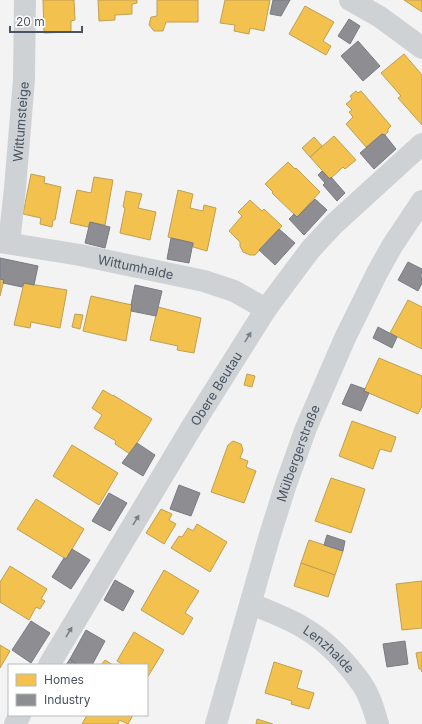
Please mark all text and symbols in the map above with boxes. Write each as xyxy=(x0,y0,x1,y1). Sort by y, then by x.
scale bar xyxy=(10,8,82,34)
text: 20 m xyxy=(16,14,45,29)
street label: Wittumsteige xyxy=(9,81,32,162)
street label: Wittumhalde xyxy=(96,251,175,282)
one-way arrow xyxy=(244,332,251,343)
street label: Obere Beutau xyxy=(187,348,245,429)
street label: Mülbergerstraße xyxy=(273,402,323,504)
one-way arrow xyxy=(132,515,140,525)
street label: Lenzhalde xyxy=(301,622,358,676)
one-way arrow xyxy=(65,626,72,637)
legend xyxy=(8,664,148,716)
text: Homes xyxy=(44,672,84,687)
text: Industry xyxy=(44,692,91,707)

